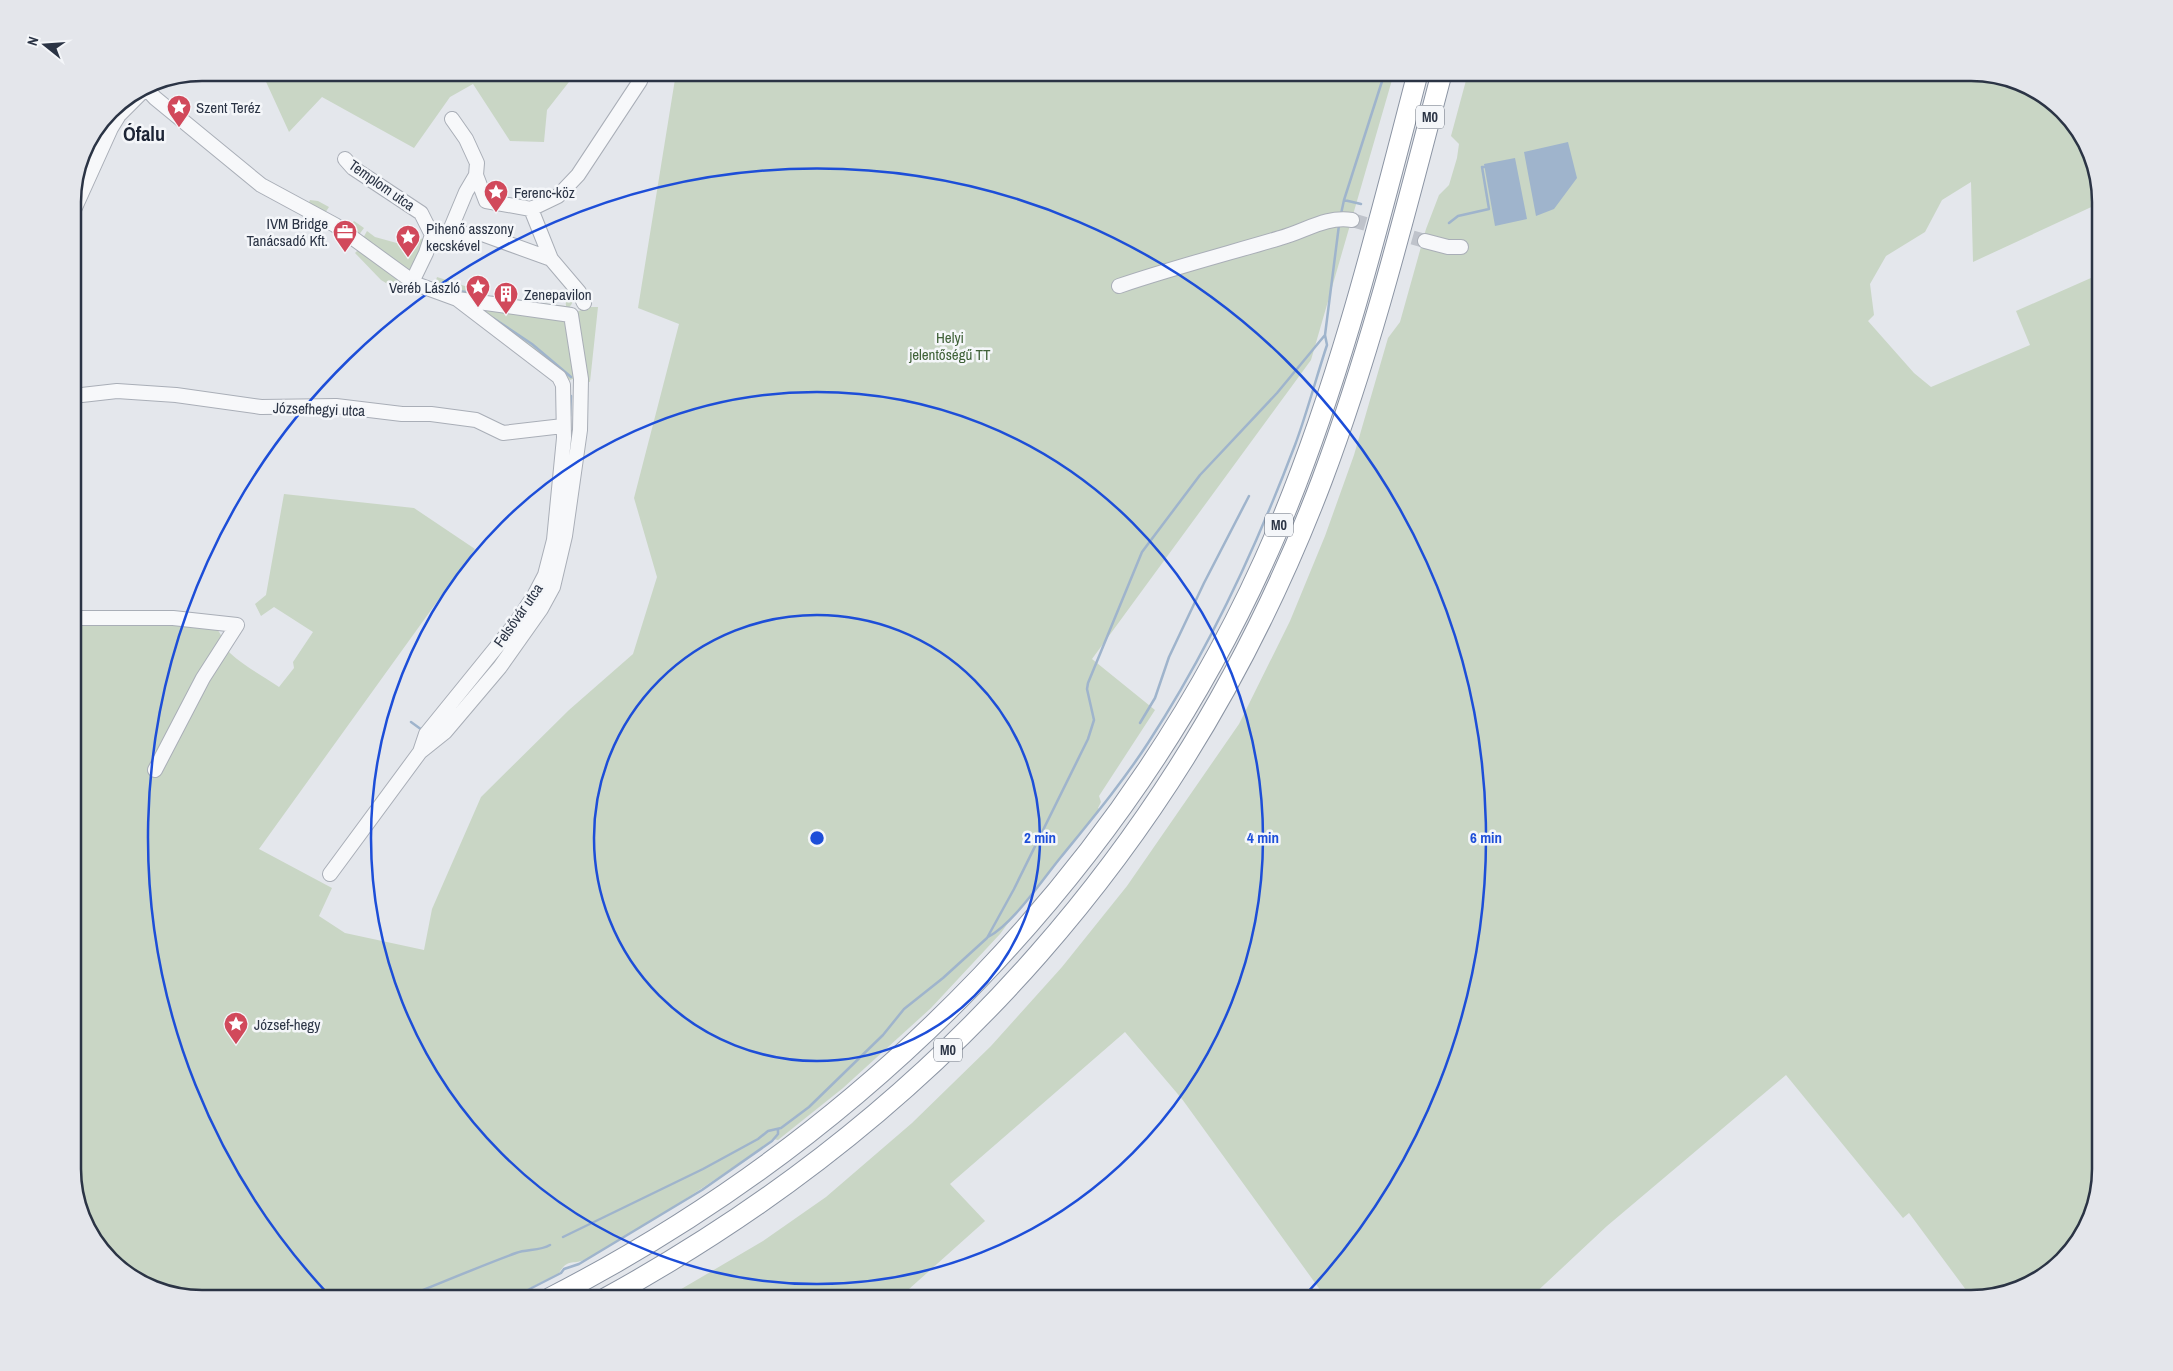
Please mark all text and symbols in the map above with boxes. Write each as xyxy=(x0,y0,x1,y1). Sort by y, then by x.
north arrow xyxy=(20,20,70,70)
text: N xyxy=(23,35,42,48)
place icon: Szent Teréz xyxy=(166,94,192,128)
place label: Szent Teréz xyxy=(196,97,261,118)
road number: M0 xyxy=(1416,105,1444,128)
district label: Ófalu xyxy=(123,120,165,147)
street label: Templom utca xyxy=(345,154,420,216)
place icon: Ferenc-köz xyxy=(483,179,509,213)
place label: Ferenc-köz xyxy=(514,182,575,203)
place label: IVM Bridge Tanácsadó Kft. xyxy=(246,213,328,251)
place label: Pihenő asszony kecskével xyxy=(426,218,514,256)
office icon: IVM Bridge Tanácsadó Kft. xyxy=(332,219,358,253)
place icon: Pihenő asszony kecskével xyxy=(395,224,421,258)
place icon: Veréb László xyxy=(465,274,491,308)
place label: Veréb László xyxy=(389,277,460,298)
building icon: Zenepavilon xyxy=(493,281,519,315)
place label: Zenepavilon xyxy=(524,284,592,305)
park label: Helyi jelentőségű TT xyxy=(908,327,991,365)
street label: Józsefhegyi utca xyxy=(273,397,366,421)
road number: M0 xyxy=(1265,514,1293,536)
street label: Felsővár utca xyxy=(488,579,548,651)
text: 2 min xyxy=(1024,827,1056,848)
text: 4 min xyxy=(1247,827,1279,848)
text: 6 min xyxy=(1470,827,1502,848)
centre of rings xyxy=(808,829,826,847)
place icon: József-hegy xyxy=(223,1011,249,1045)
place label: József-hegy xyxy=(254,1014,321,1035)
road number: M0 xyxy=(934,1038,962,1062)

